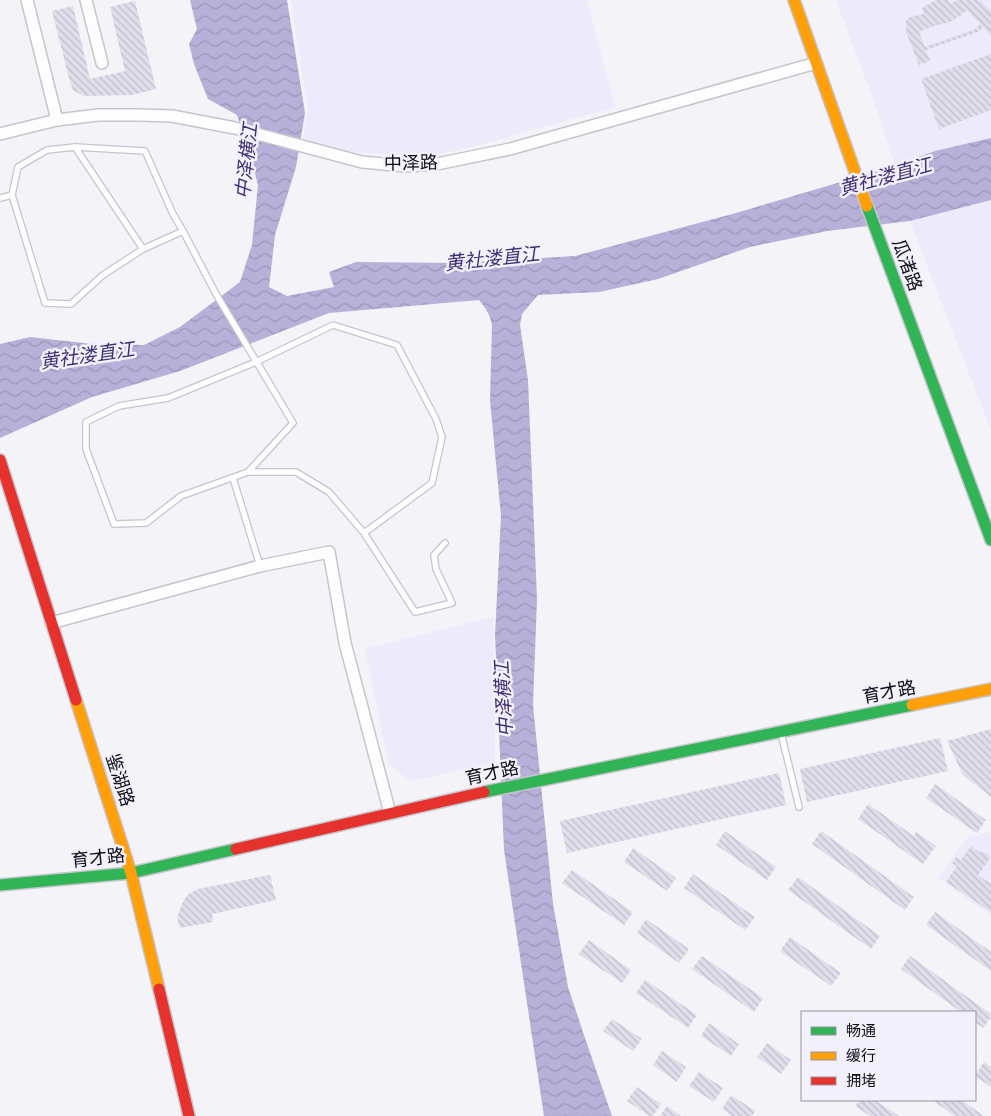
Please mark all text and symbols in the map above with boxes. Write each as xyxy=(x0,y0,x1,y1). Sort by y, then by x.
water label: 中泽横江 xyxy=(229,120,264,200)
street label: 中泽路 xyxy=(384,150,438,175)
water label: 黄社溇直江 xyxy=(836,151,936,202)
street label: 瓜渚路 xyxy=(886,235,928,294)
water label: 黄社溇直江 xyxy=(443,240,543,277)
water label: 黄社溇直江 xyxy=(38,335,138,375)
water label: 中泽横江 xyxy=(488,658,519,738)
street label: 育才路 xyxy=(860,674,918,709)
street label: 鉴湖路 xyxy=(100,750,141,809)
street label: 育才路 xyxy=(463,755,521,790)
street label: 育才路 xyxy=(70,842,126,873)
legend xyxy=(801,1011,976,1101)
text: 畅通 xyxy=(846,1020,876,1041)
text: 缓行 xyxy=(846,1045,876,1066)
text: 拥堵 xyxy=(846,1070,876,1091)

